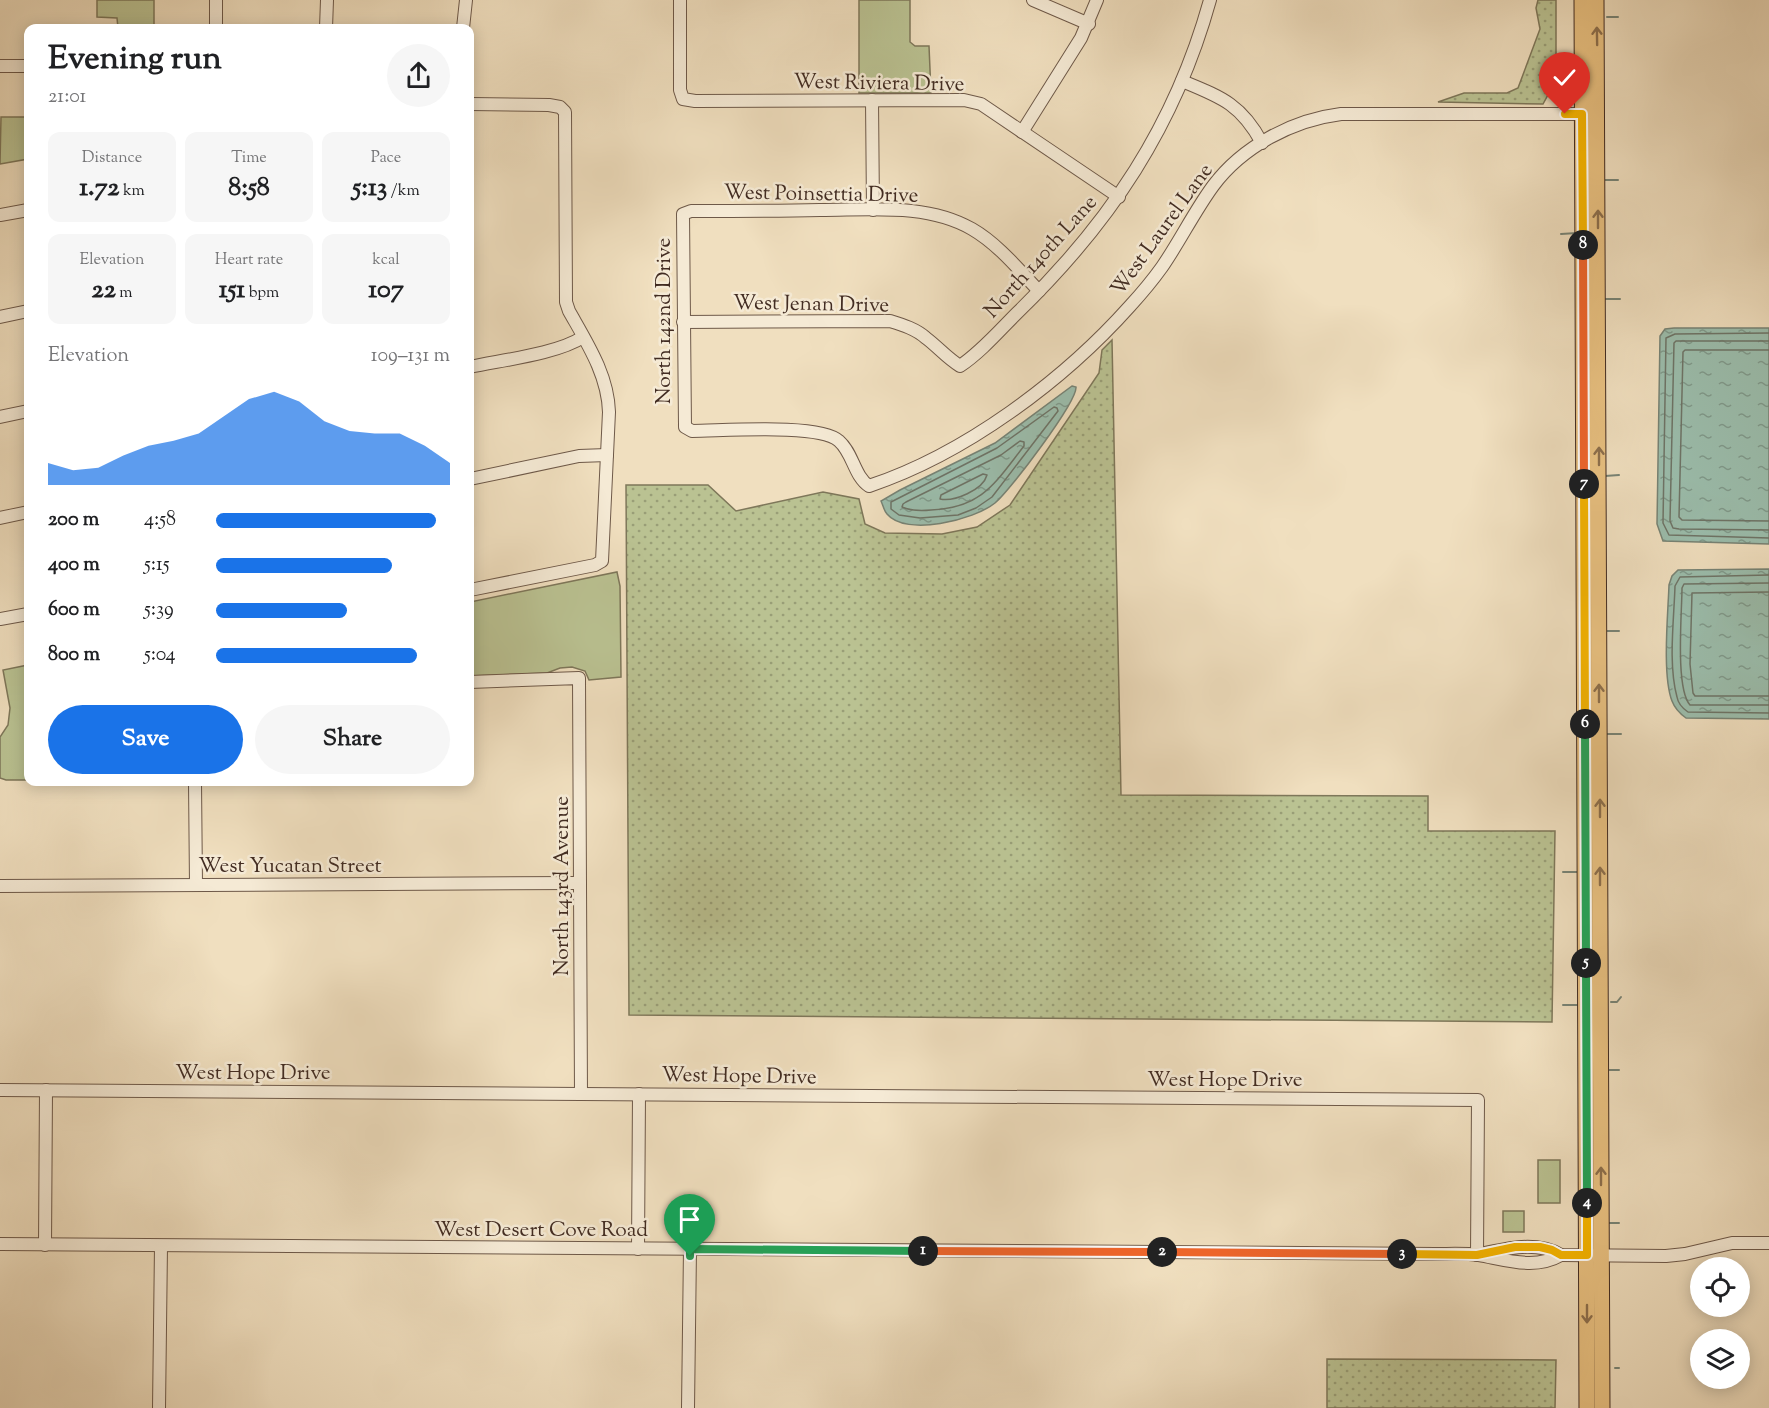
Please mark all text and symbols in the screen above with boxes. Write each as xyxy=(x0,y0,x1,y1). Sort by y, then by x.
one-way arrow xyxy=(1591,27,1603,47)
text: Evening run xyxy=(48,36,222,84)
button: share xyxy=(387,44,450,107)
pin xyxy=(1539,52,1590,114)
icon: check xyxy=(1548,61,1581,94)
street label: West Riviera Drive xyxy=(793,68,965,100)
text: 21:01 xyxy=(48,83,86,112)
text: Distance xyxy=(82,147,142,170)
text: Time xyxy=(231,147,267,170)
text: Pace xyxy=(371,147,401,170)
street label: West Laurel Lane xyxy=(1104,158,1221,303)
text: 1.72 xyxy=(79,170,119,207)
text: 8:58 xyxy=(228,170,270,207)
text: 5:13 xyxy=(352,170,387,207)
street label: West Poinsettia Drive xyxy=(723,178,919,212)
text: km xyxy=(119,180,145,203)
text: /km xyxy=(387,180,420,203)
street label: North 140th Lane xyxy=(978,189,1105,326)
one-way arrow xyxy=(1592,210,1604,230)
pin: 8 xyxy=(1568,230,1598,260)
text: 8 xyxy=(1579,233,1587,256)
street label: North 142nd Drive xyxy=(650,238,680,404)
text: Elevation xyxy=(80,249,144,272)
text: Heart rate xyxy=(215,249,283,272)
text: kcal xyxy=(372,249,400,272)
text: 22 xyxy=(92,272,116,309)
text: 151 xyxy=(219,272,245,309)
text: 107 xyxy=(368,272,404,309)
text: m xyxy=(116,282,132,305)
text: bpm xyxy=(245,282,279,305)
street label: West Jenan Drive xyxy=(733,289,889,321)
text: Elevation xyxy=(48,342,129,371)
text: 109–131 m xyxy=(371,342,450,371)
one-way arrow xyxy=(1593,447,1605,467)
pin: 7 xyxy=(1569,469,1599,499)
text: 7 xyxy=(1580,472,1588,495)
text: 200 m xyxy=(48,506,99,535)
text: 4:58 xyxy=(144,506,176,535)
text: 400 m xyxy=(48,551,100,580)
text: 5:15 xyxy=(144,551,170,580)
text: 600 m xyxy=(48,596,100,625)
text: 5:39 xyxy=(144,596,174,625)
text: 800 m xyxy=(48,641,100,670)
text: 5:04 xyxy=(144,641,176,670)
one-way arrow xyxy=(1593,684,1605,704)
button: Save xyxy=(48,705,243,774)
button: Share xyxy=(255,705,450,774)
pin: 6 xyxy=(1570,709,1600,739)
text: 6 xyxy=(1581,712,1589,735)
street label: North 143rd Avenue xyxy=(548,796,578,976)
one-way arrow xyxy=(1594,798,1606,818)
street label: West Yucatan Street xyxy=(198,852,382,882)
one-way arrow xyxy=(1594,867,1606,887)
pin: 5 xyxy=(1571,948,1601,978)
text: 5 xyxy=(1583,951,1589,974)
street label: West Hope Drive xyxy=(175,1059,331,1089)
street label: West Hope Drive xyxy=(661,1061,817,1093)
street label: West Hope Drive xyxy=(1147,1066,1303,1096)
one-way arrow xyxy=(1595,1167,1607,1187)
pin: 4 xyxy=(1572,1188,1602,1218)
text: 4 xyxy=(1583,1191,1591,1214)
pin xyxy=(664,1194,715,1256)
icon: arrive xyxy=(673,1203,706,1236)
street label: West Desert Cove Road xyxy=(434,1216,648,1246)
pin: 1 xyxy=(908,1236,938,1266)
pin: 2 xyxy=(1147,1237,1177,1267)
text: 1 xyxy=(920,1239,926,1262)
pin: 3 xyxy=(1387,1239,1417,1269)
text: 2 xyxy=(1158,1240,1166,1263)
text: 3 xyxy=(1399,1242,1405,1265)
map controls xyxy=(1690,1257,1750,1389)
button: locate xyxy=(1690,1257,1750,1317)
one-way arrow xyxy=(1581,1303,1593,1323)
button: layers xyxy=(1690,1329,1750,1389)

